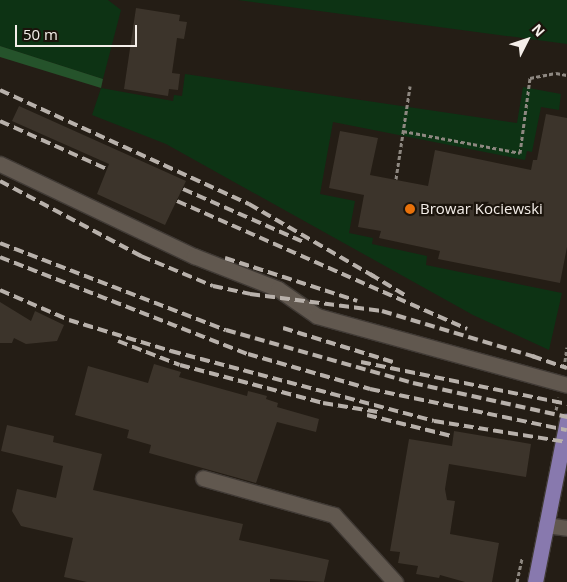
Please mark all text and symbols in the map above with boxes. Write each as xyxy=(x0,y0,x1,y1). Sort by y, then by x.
scale bar xyxy=(18,15,140,47)
north arrow xyxy=(502,15,552,65)
text: N xyxy=(528,19,550,40)
text: 50 m xyxy=(23,24,58,44)
place label: Browar Kociewski xyxy=(420,200,543,218)
marker: Browar Kociewski xyxy=(404,203,416,215)

